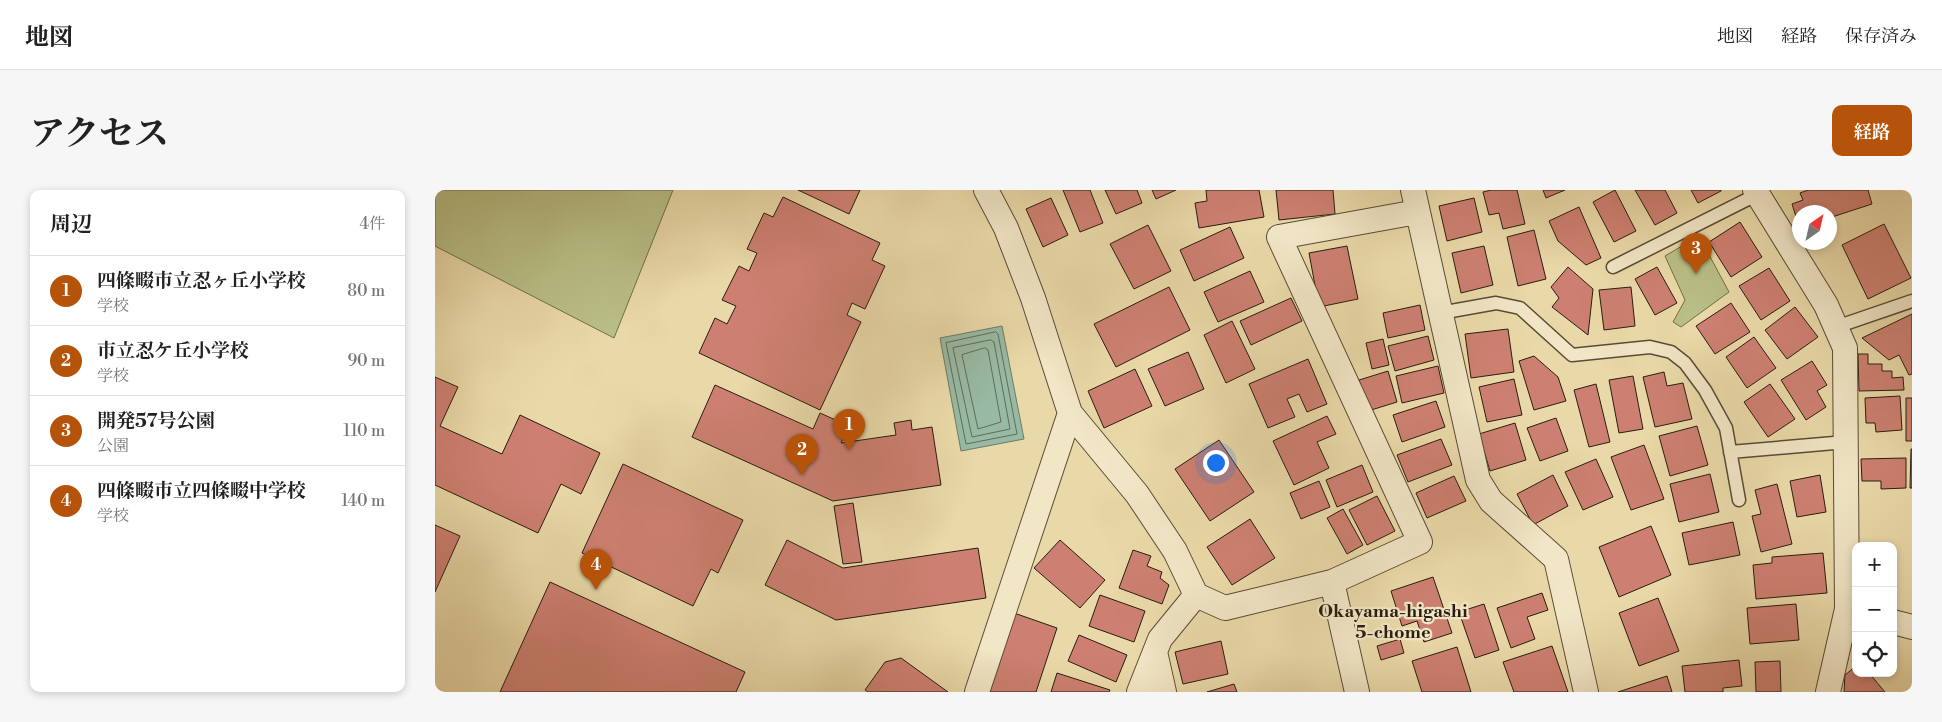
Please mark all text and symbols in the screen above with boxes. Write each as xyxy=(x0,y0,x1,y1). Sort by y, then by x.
text: 地図 xyxy=(25,23,73,53)
text: 地図 xyxy=(1717,25,1753,48)
text: 経路 xyxy=(1781,25,1817,48)
text: 保存済み xyxy=(1845,25,1917,48)
button: 経路 xyxy=(1832,105,1912,156)
text: アクセス xyxy=(30,113,169,156)
north arrow xyxy=(1792,205,1837,250)
text: 周辺 xyxy=(50,212,92,238)
text: 4件 xyxy=(359,214,385,234)
pin: 3 xyxy=(1680,233,1712,274)
text: 四條畷市立忍ヶ丘小学校 xyxy=(97,269,306,293)
text: 1 xyxy=(62,281,70,301)
text: 80 m xyxy=(347,281,385,301)
text: 学校 xyxy=(97,296,129,316)
text: 市立忍ケ丘小学校 xyxy=(97,339,249,363)
text: 2 xyxy=(61,351,71,371)
text: 90 m xyxy=(347,351,385,371)
text: 学校 xyxy=(97,366,129,386)
text: 開発57号公園 xyxy=(97,409,214,433)
pin: 1 xyxy=(833,409,865,450)
text: 3 xyxy=(61,421,71,441)
text: 110 m xyxy=(343,421,385,441)
pin: 2 xyxy=(786,434,818,475)
text: 公園 xyxy=(97,436,129,456)
your location xyxy=(1203,450,1229,476)
text: 四條畷市立四條畷中学校 xyxy=(97,479,306,503)
text: 4 xyxy=(61,491,71,511)
text: 140 m xyxy=(341,491,385,511)
text: 学校 xyxy=(97,506,129,526)
map controls xyxy=(1852,542,1897,677)
button: + xyxy=(1852,542,1897,587)
pin: 4 xyxy=(580,549,612,590)
button: − xyxy=(1852,587,1897,632)
district label: Okayama-higashi 5-chome xyxy=(1318,600,1468,644)
button: locate xyxy=(1852,632,1897,677)

